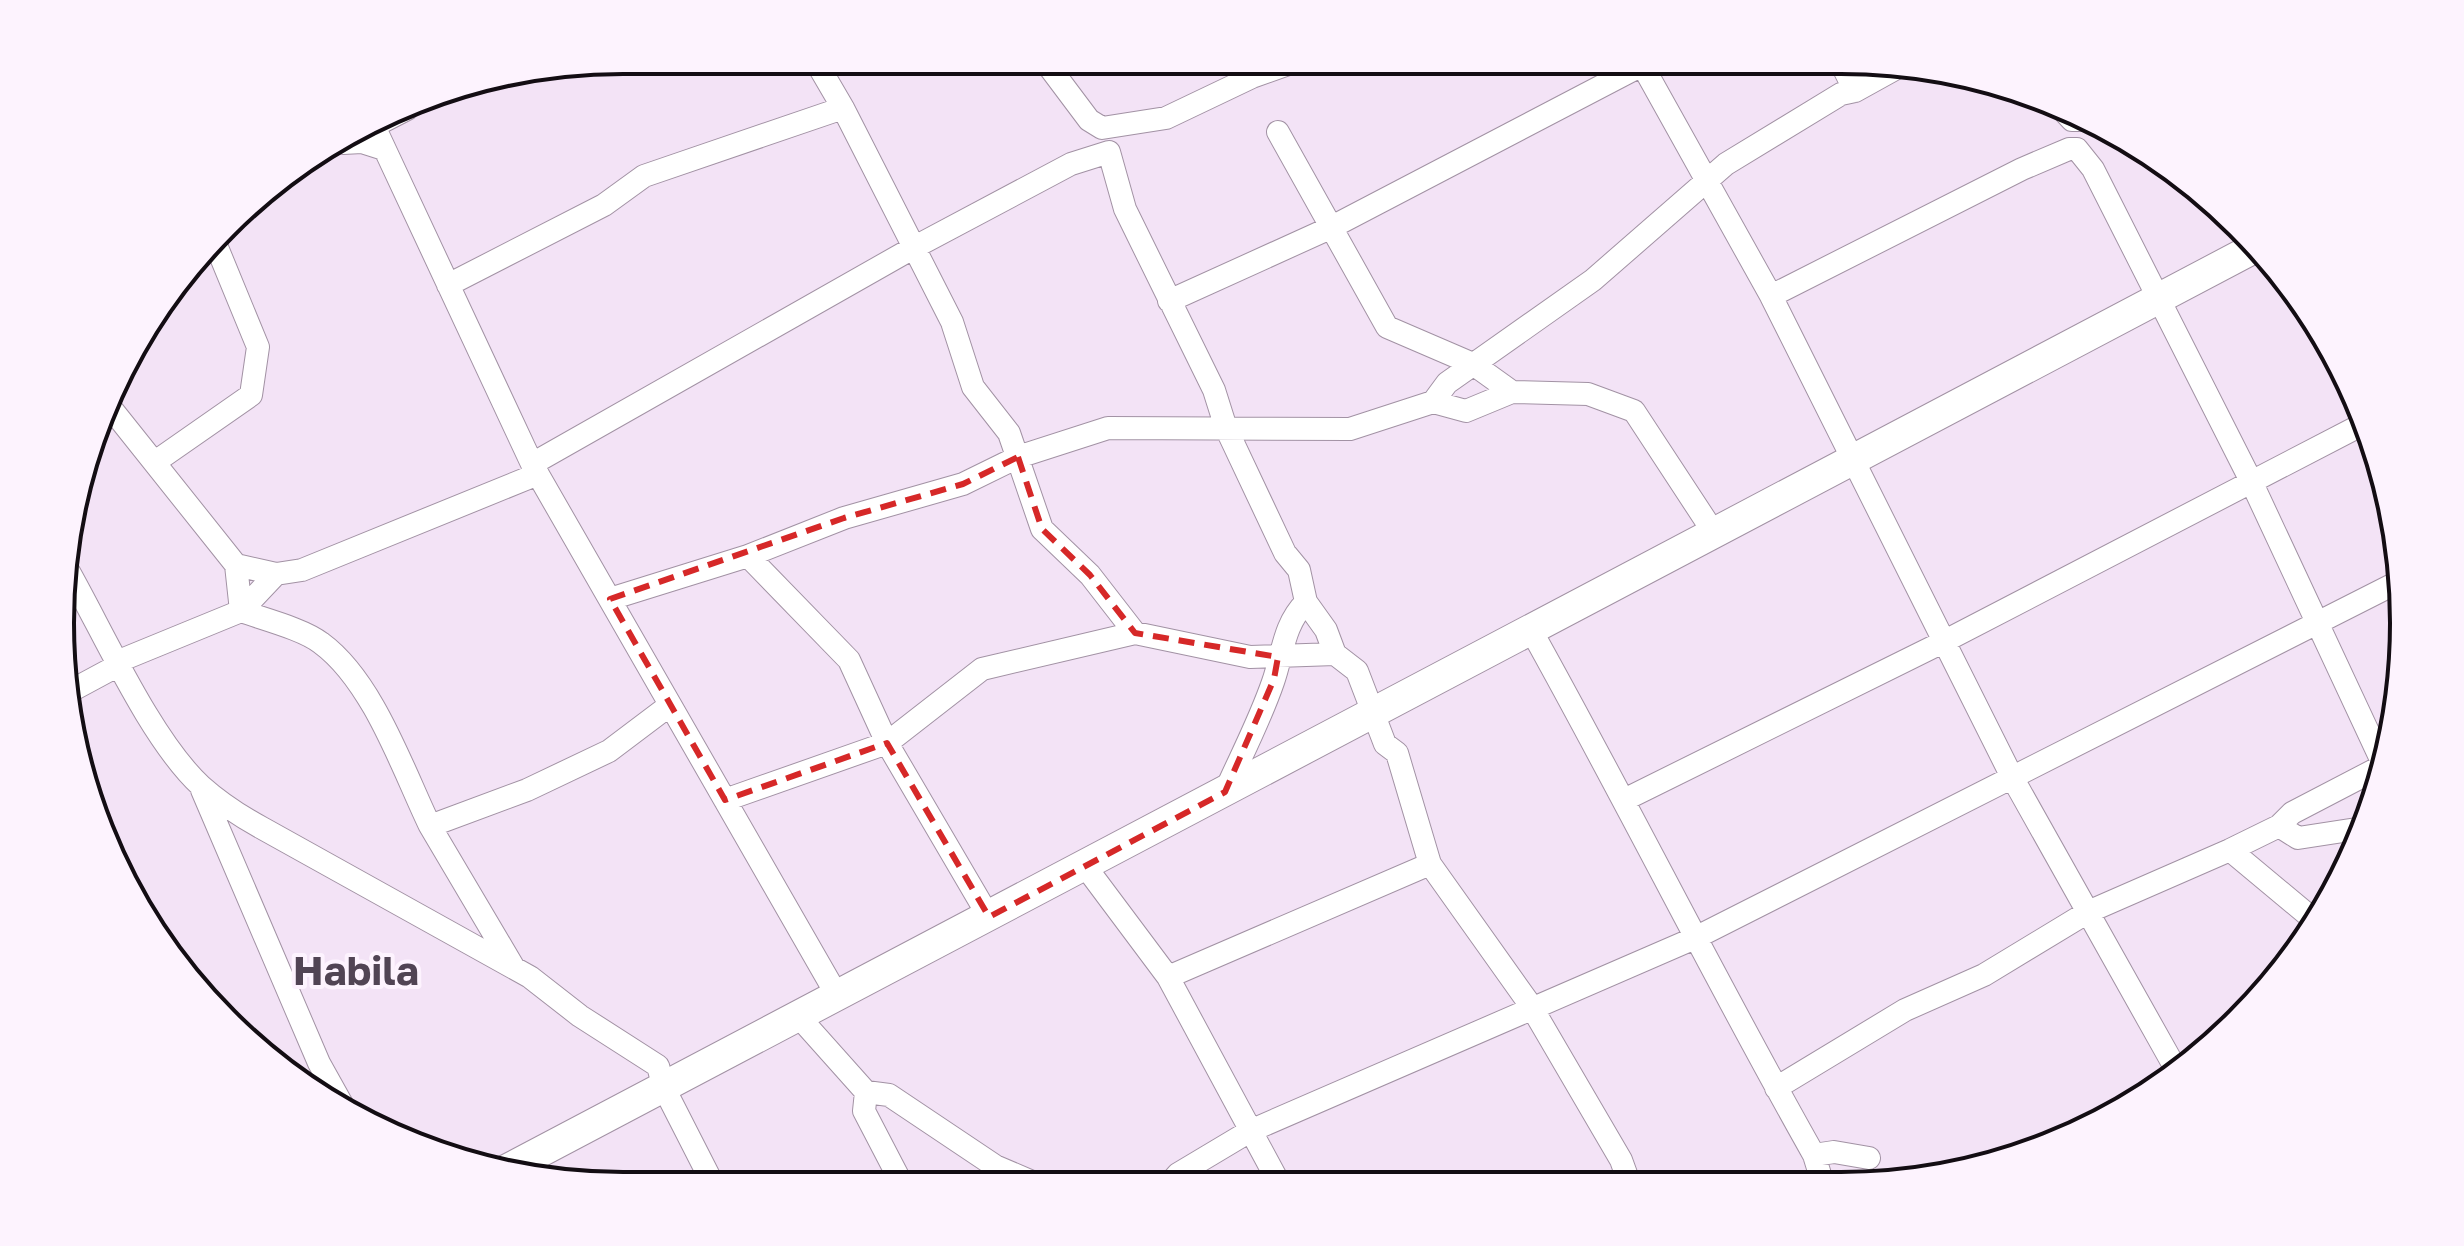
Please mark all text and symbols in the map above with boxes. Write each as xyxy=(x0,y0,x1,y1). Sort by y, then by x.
district label: Habila xyxy=(293,946,419,994)

